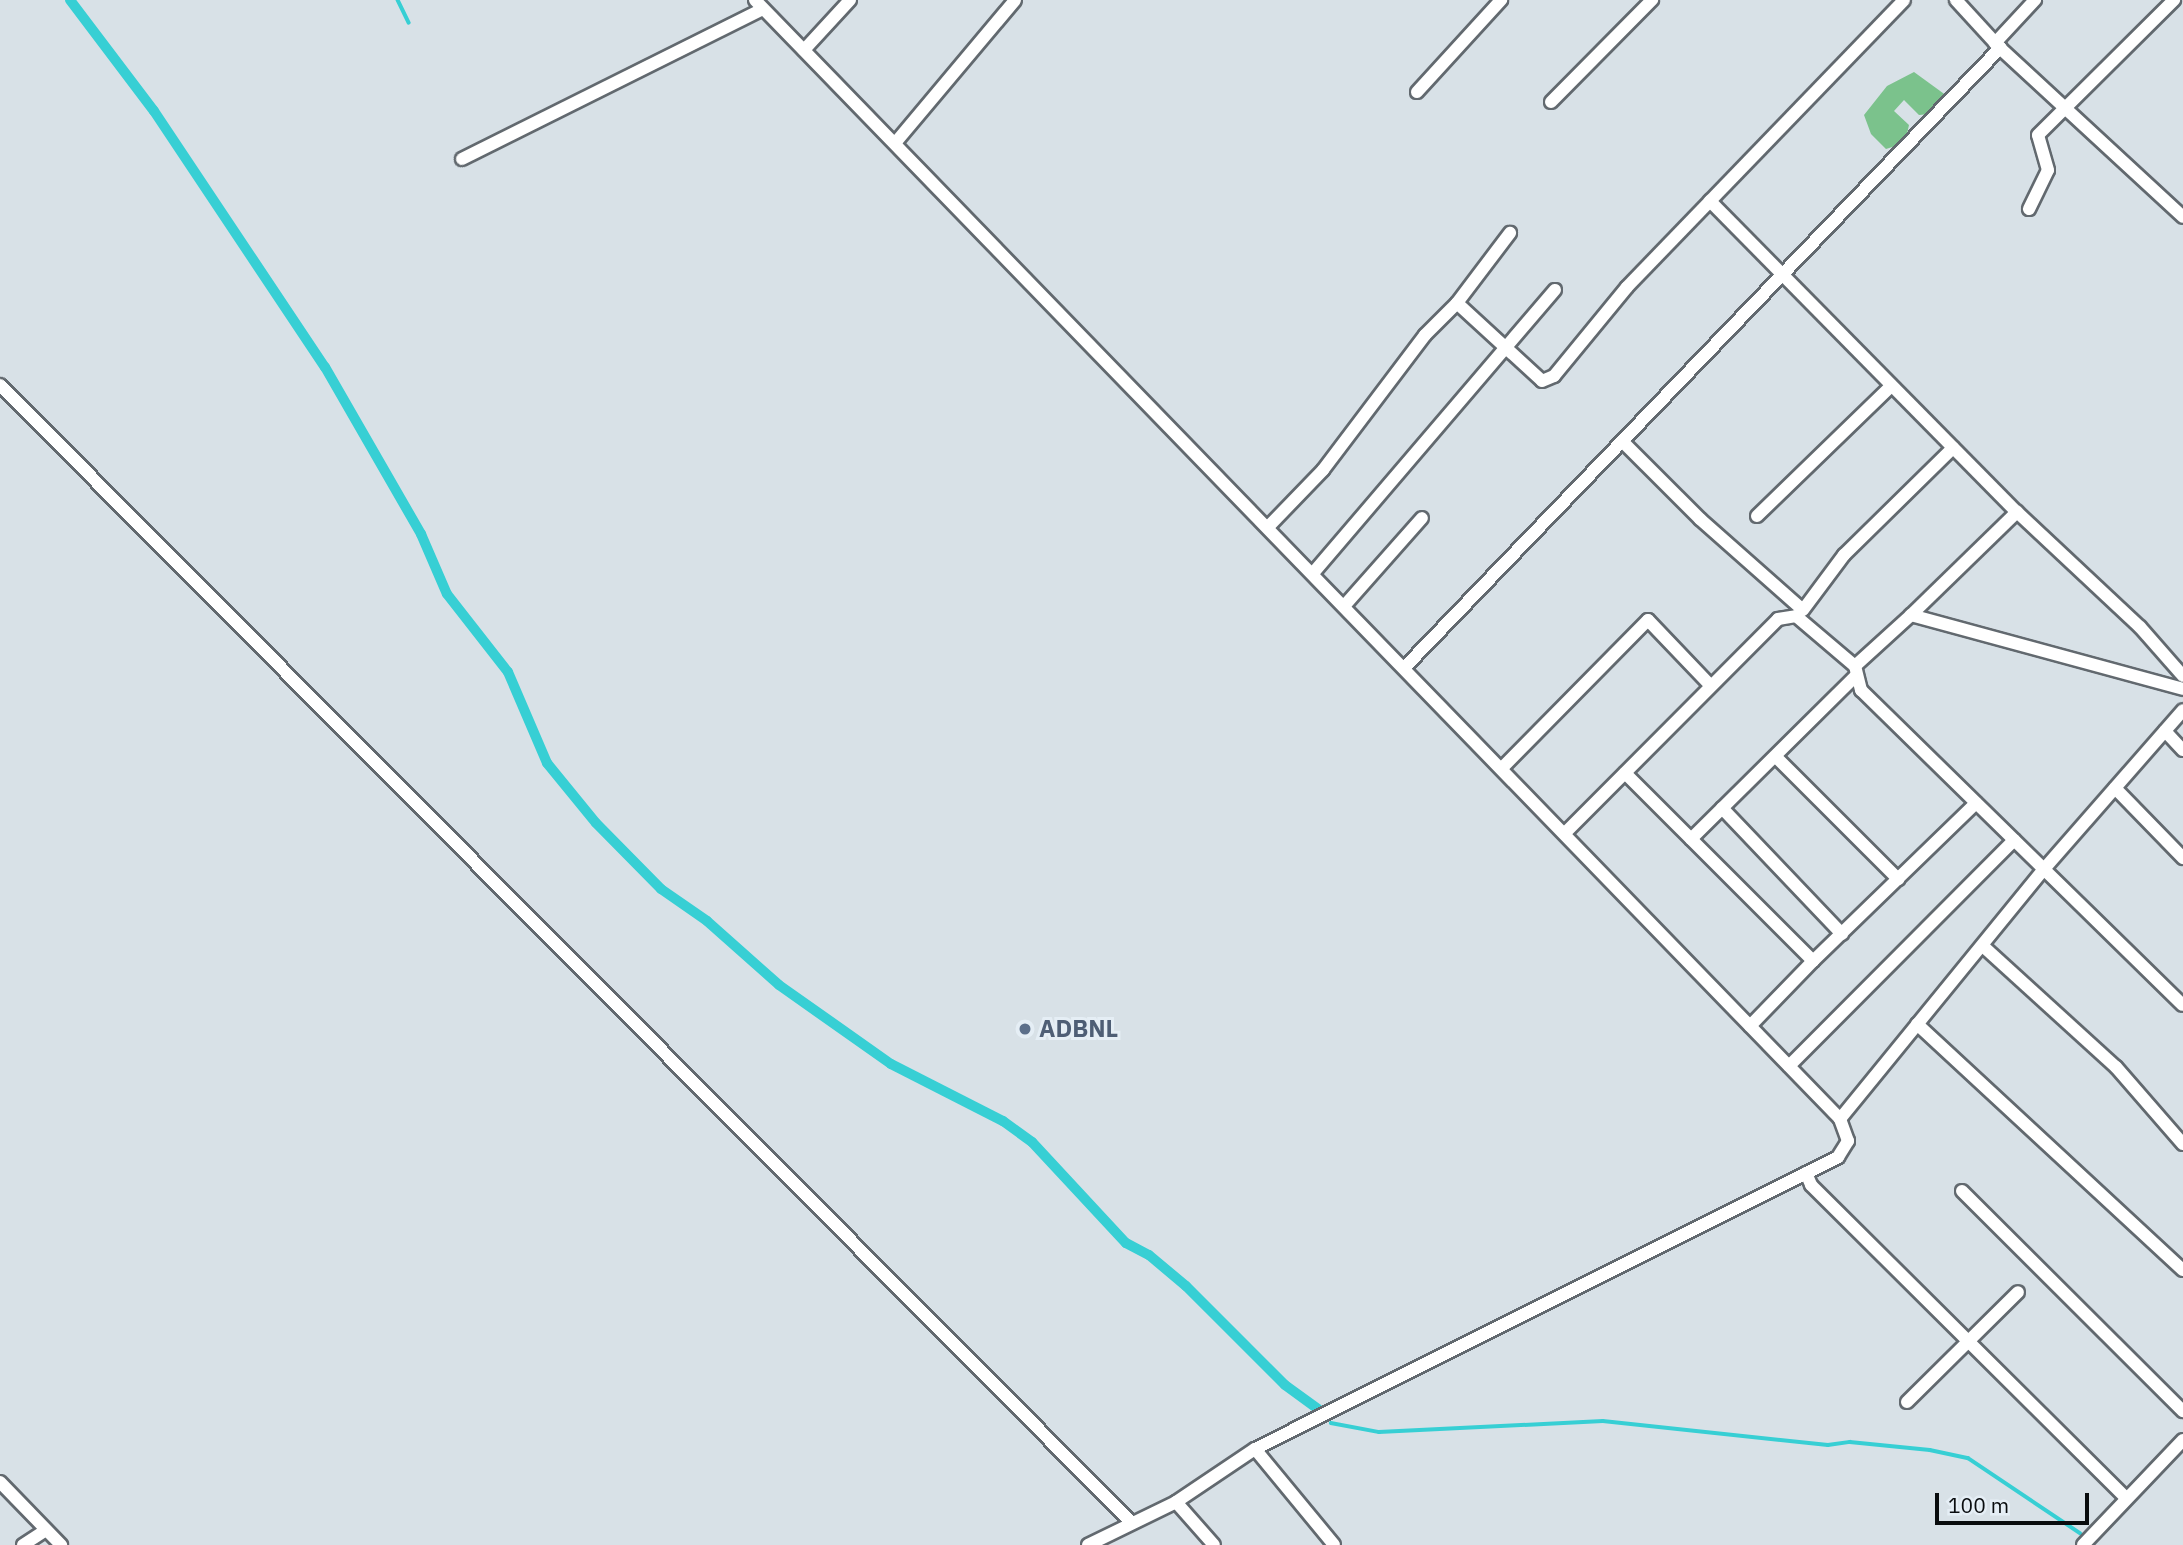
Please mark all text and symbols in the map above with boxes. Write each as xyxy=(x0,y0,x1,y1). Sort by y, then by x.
place label: ADBNL xyxy=(1039,1015,1118,1043)
marker: ADBNL xyxy=(1017,1021,1033,1037)
scale bar xyxy=(1938,1478,2092,1522)
text: 100 m xyxy=(1948,1491,2009,1519)

